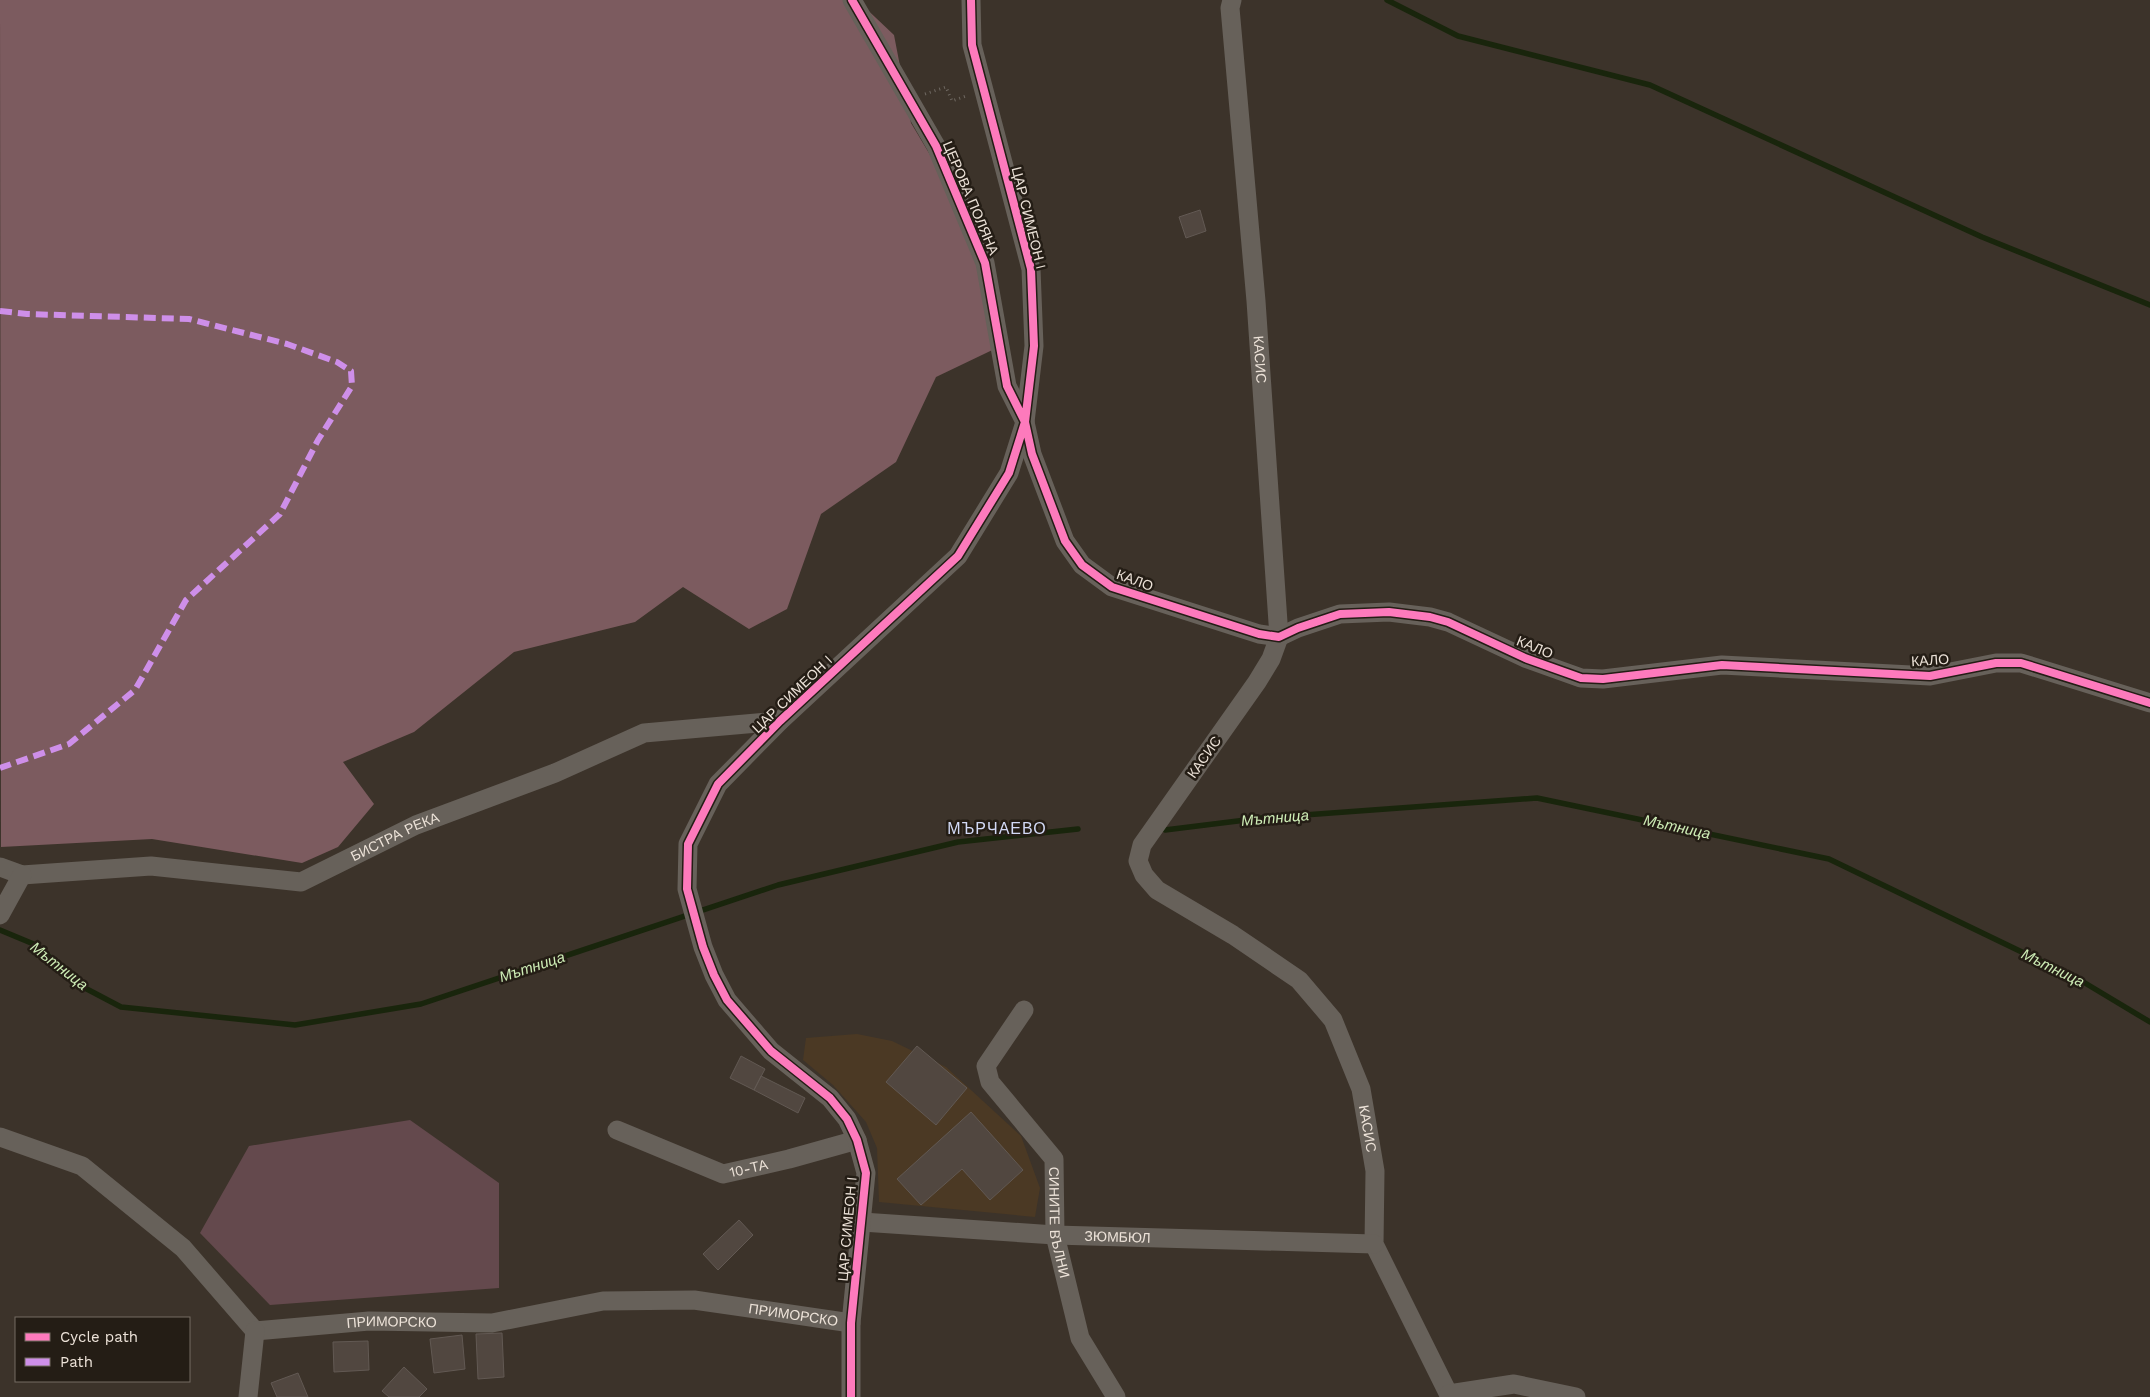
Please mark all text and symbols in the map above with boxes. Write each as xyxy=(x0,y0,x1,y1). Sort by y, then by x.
street label: ЦЕРОВА ПОЛЯНА xyxy=(940,139,1002,258)
street label: ЦАР СИМЕОН I xyxy=(1009,165,1049,271)
street label: КАСИС xyxy=(1250,335,1270,384)
street label: КАЛО xyxy=(1114,566,1156,594)
street label: КАЛО xyxy=(1514,632,1556,662)
street label: КАЛО xyxy=(1911,651,1950,669)
street label: ЦАР СИМЕОН I xyxy=(749,652,835,736)
street label: КАСИС xyxy=(1184,733,1224,781)
water label: Мътница xyxy=(1240,806,1310,830)
street label: БИСТРА РЕКА xyxy=(348,809,442,864)
water label: Мътница xyxy=(1642,811,1712,843)
district label: МЪРЧАЕВО xyxy=(947,819,1047,838)
water label: Мътница xyxy=(27,938,91,994)
water label: Мътница xyxy=(2018,945,2088,991)
water label: Мътница xyxy=(497,948,567,986)
street label: КАСИС xyxy=(1356,1104,1380,1153)
street label: 10-ТА xyxy=(728,1156,770,1180)
street label: СИНИТЕ ВЪЛНИ xyxy=(1046,1167,1073,1279)
street label: ЦАР СИМЕОН I xyxy=(834,1176,860,1282)
street label: ЗЮМБЮЛ xyxy=(1084,1228,1151,1246)
street label: ПРИМОРСКО xyxy=(748,1300,839,1329)
street label: ПРИМОРСКО xyxy=(346,1313,437,1331)
legend xyxy=(15,1317,190,1382)
text: Cycle path xyxy=(60,1328,138,1346)
text: Path xyxy=(60,1353,93,1371)

